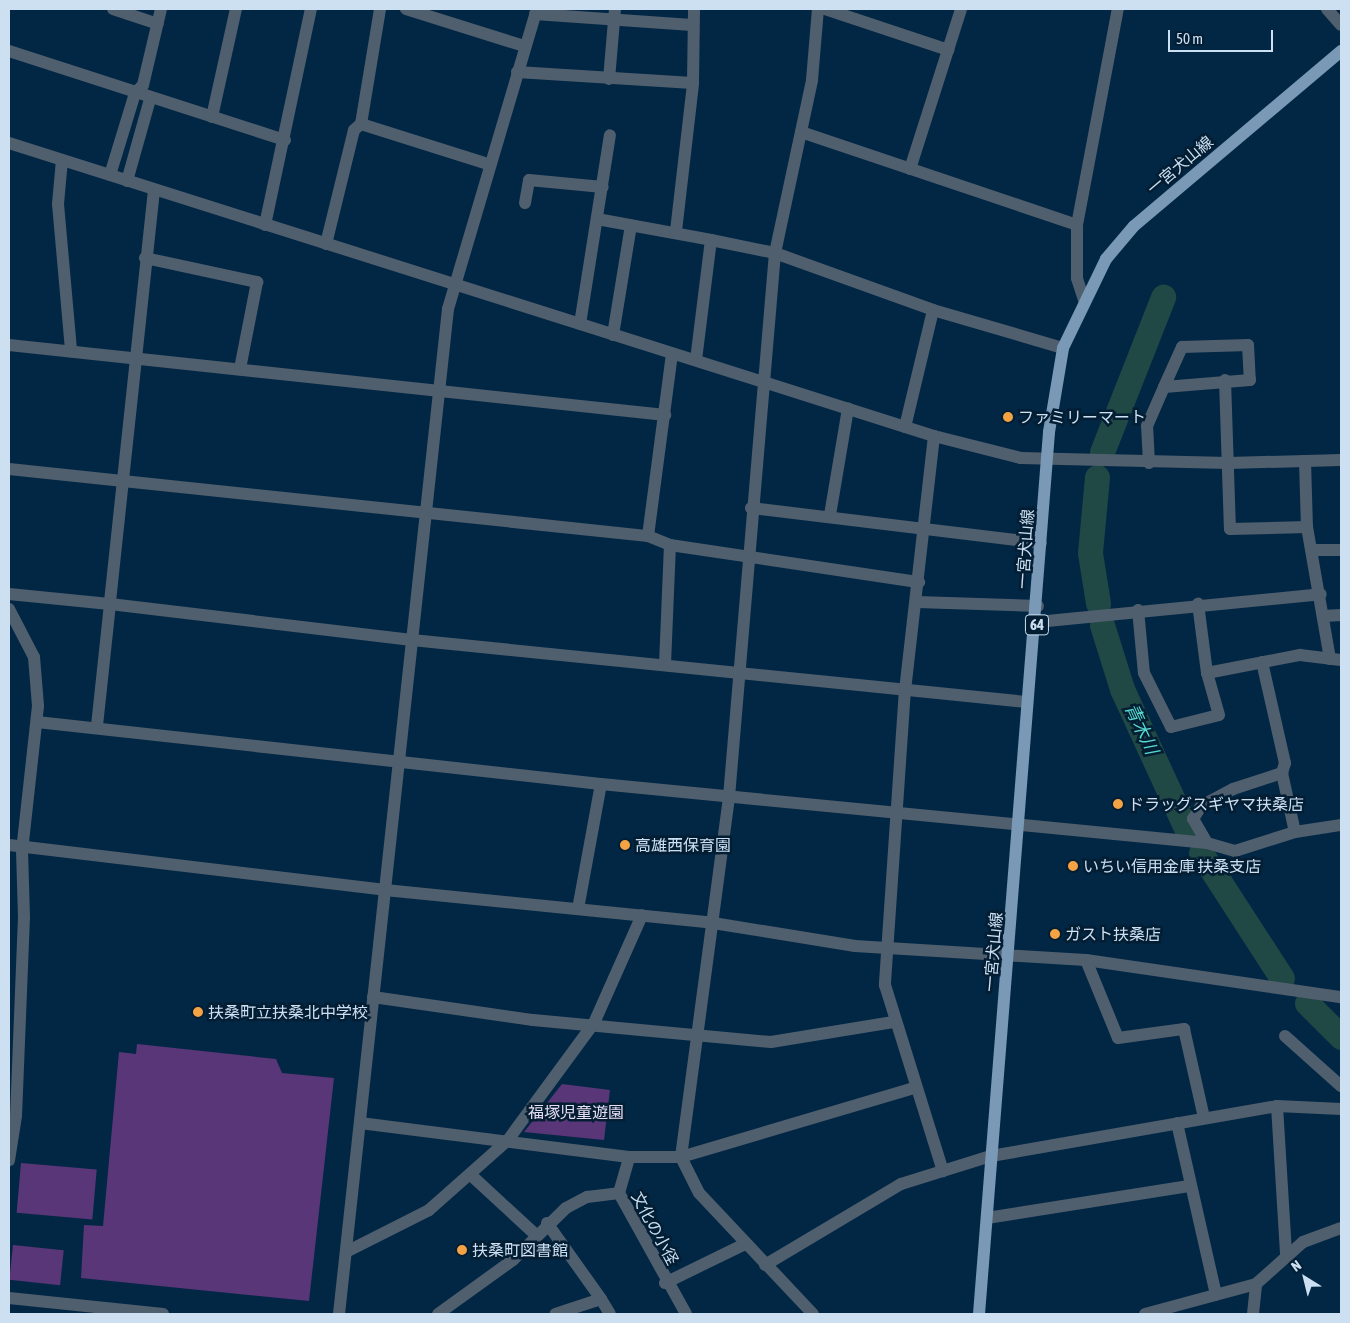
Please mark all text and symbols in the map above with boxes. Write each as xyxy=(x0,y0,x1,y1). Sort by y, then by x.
scale bar xyxy=(1170,20,1275,52)
text: 50 m xyxy=(1176,30,1203,47)
street label: 一宮犬山線 xyxy=(1143,132,1217,198)
place label: ファミリーマート xyxy=(1018,407,1146,427)
marker: ファミリーマート xyxy=(1002,411,1014,423)
street label: 一宮犬山線 xyxy=(1013,508,1037,590)
road number: 64 xyxy=(1024,612,1050,638)
water label: 青木川 xyxy=(1120,700,1162,758)
place label: ドラッグスギヤマ扶桑店 xyxy=(1128,794,1304,814)
marker: ドラッグスギヤマ扶桑店 xyxy=(1112,798,1124,810)
place label: 高雄西保育園 xyxy=(635,835,731,855)
marker: 高雄西保育園 xyxy=(619,839,631,851)
place label: いちい信用金庫 扶桑支店 xyxy=(1083,856,1261,876)
marker: いちい信用金庫 扶桑支店 xyxy=(1067,860,1079,872)
street label: 一宮犬山線 xyxy=(980,911,1006,993)
place label: ガスト扶桑店 xyxy=(1065,924,1161,944)
marker: ガスト扶桑店 xyxy=(1049,928,1061,940)
place label: 扶桑町立扶桑北中学校 xyxy=(208,1002,368,1022)
marker: 扶桑町立扶桑北中学校 xyxy=(192,1006,204,1018)
park label: 福塚児童遊園 xyxy=(528,1102,624,1122)
street label: 文化の小径 xyxy=(628,1188,682,1268)
place label: 扶桑町図書館 xyxy=(472,1240,568,1260)
marker: 扶桑町図書館 xyxy=(456,1244,468,1256)
north arrow xyxy=(1280,1253,1330,1303)
text: N xyxy=(1288,1257,1304,1275)

